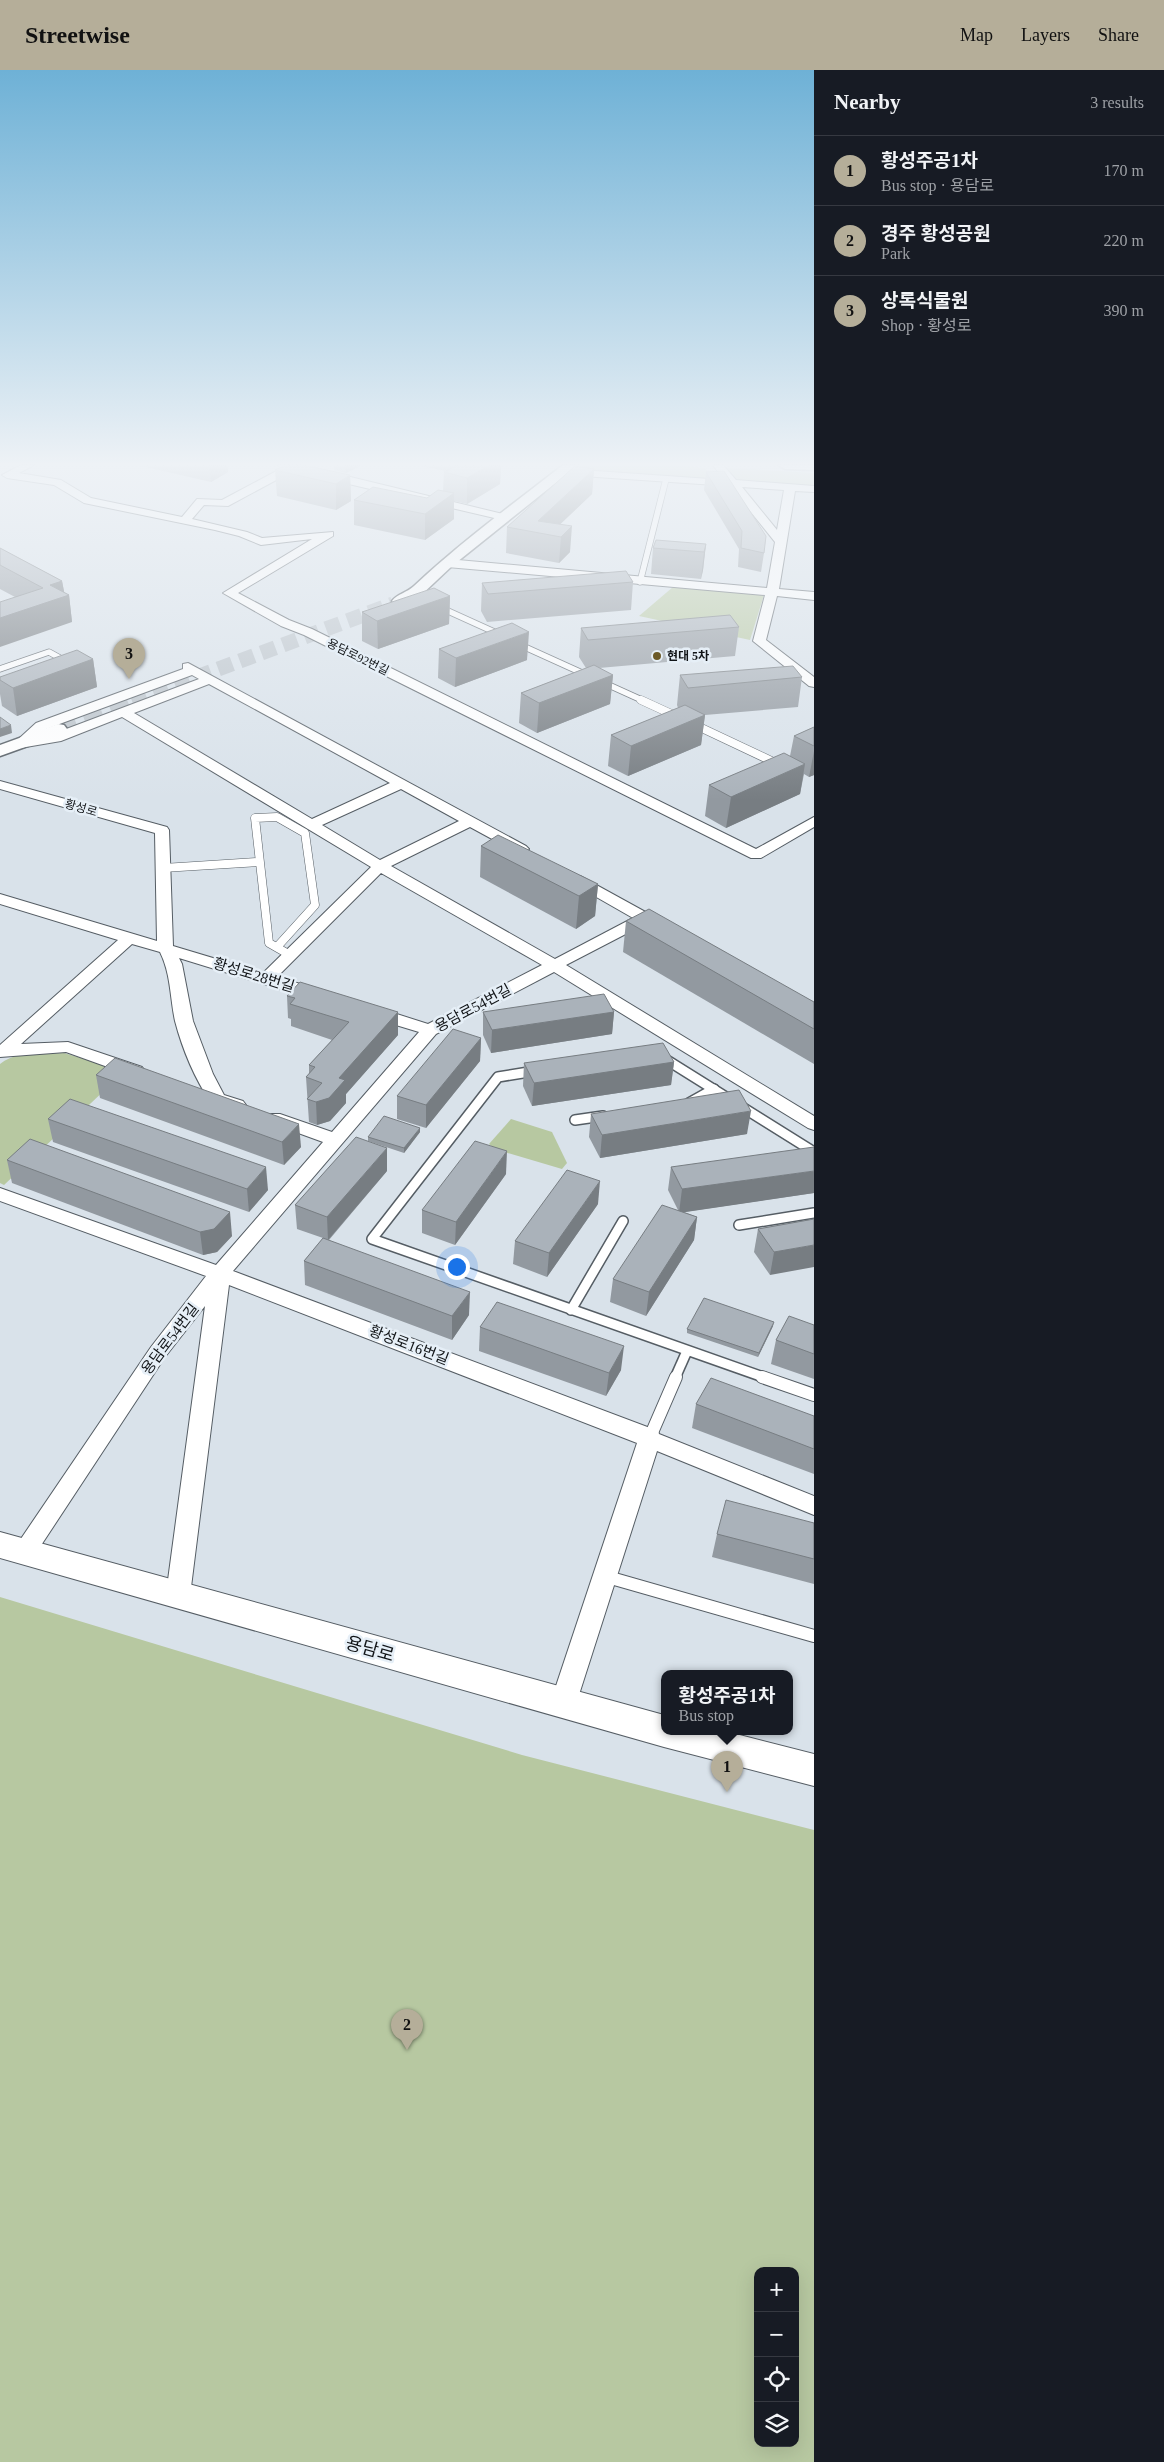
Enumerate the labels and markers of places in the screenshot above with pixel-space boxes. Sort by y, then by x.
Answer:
pin: 3 [113,638,145,679]
place label: 현대 5차 [667,649,709,663]
marker: 현대 5차 [651,650,663,662]
pin: 1 [711,1751,743,1792]
pin: 2 [391,2009,423,2050]

